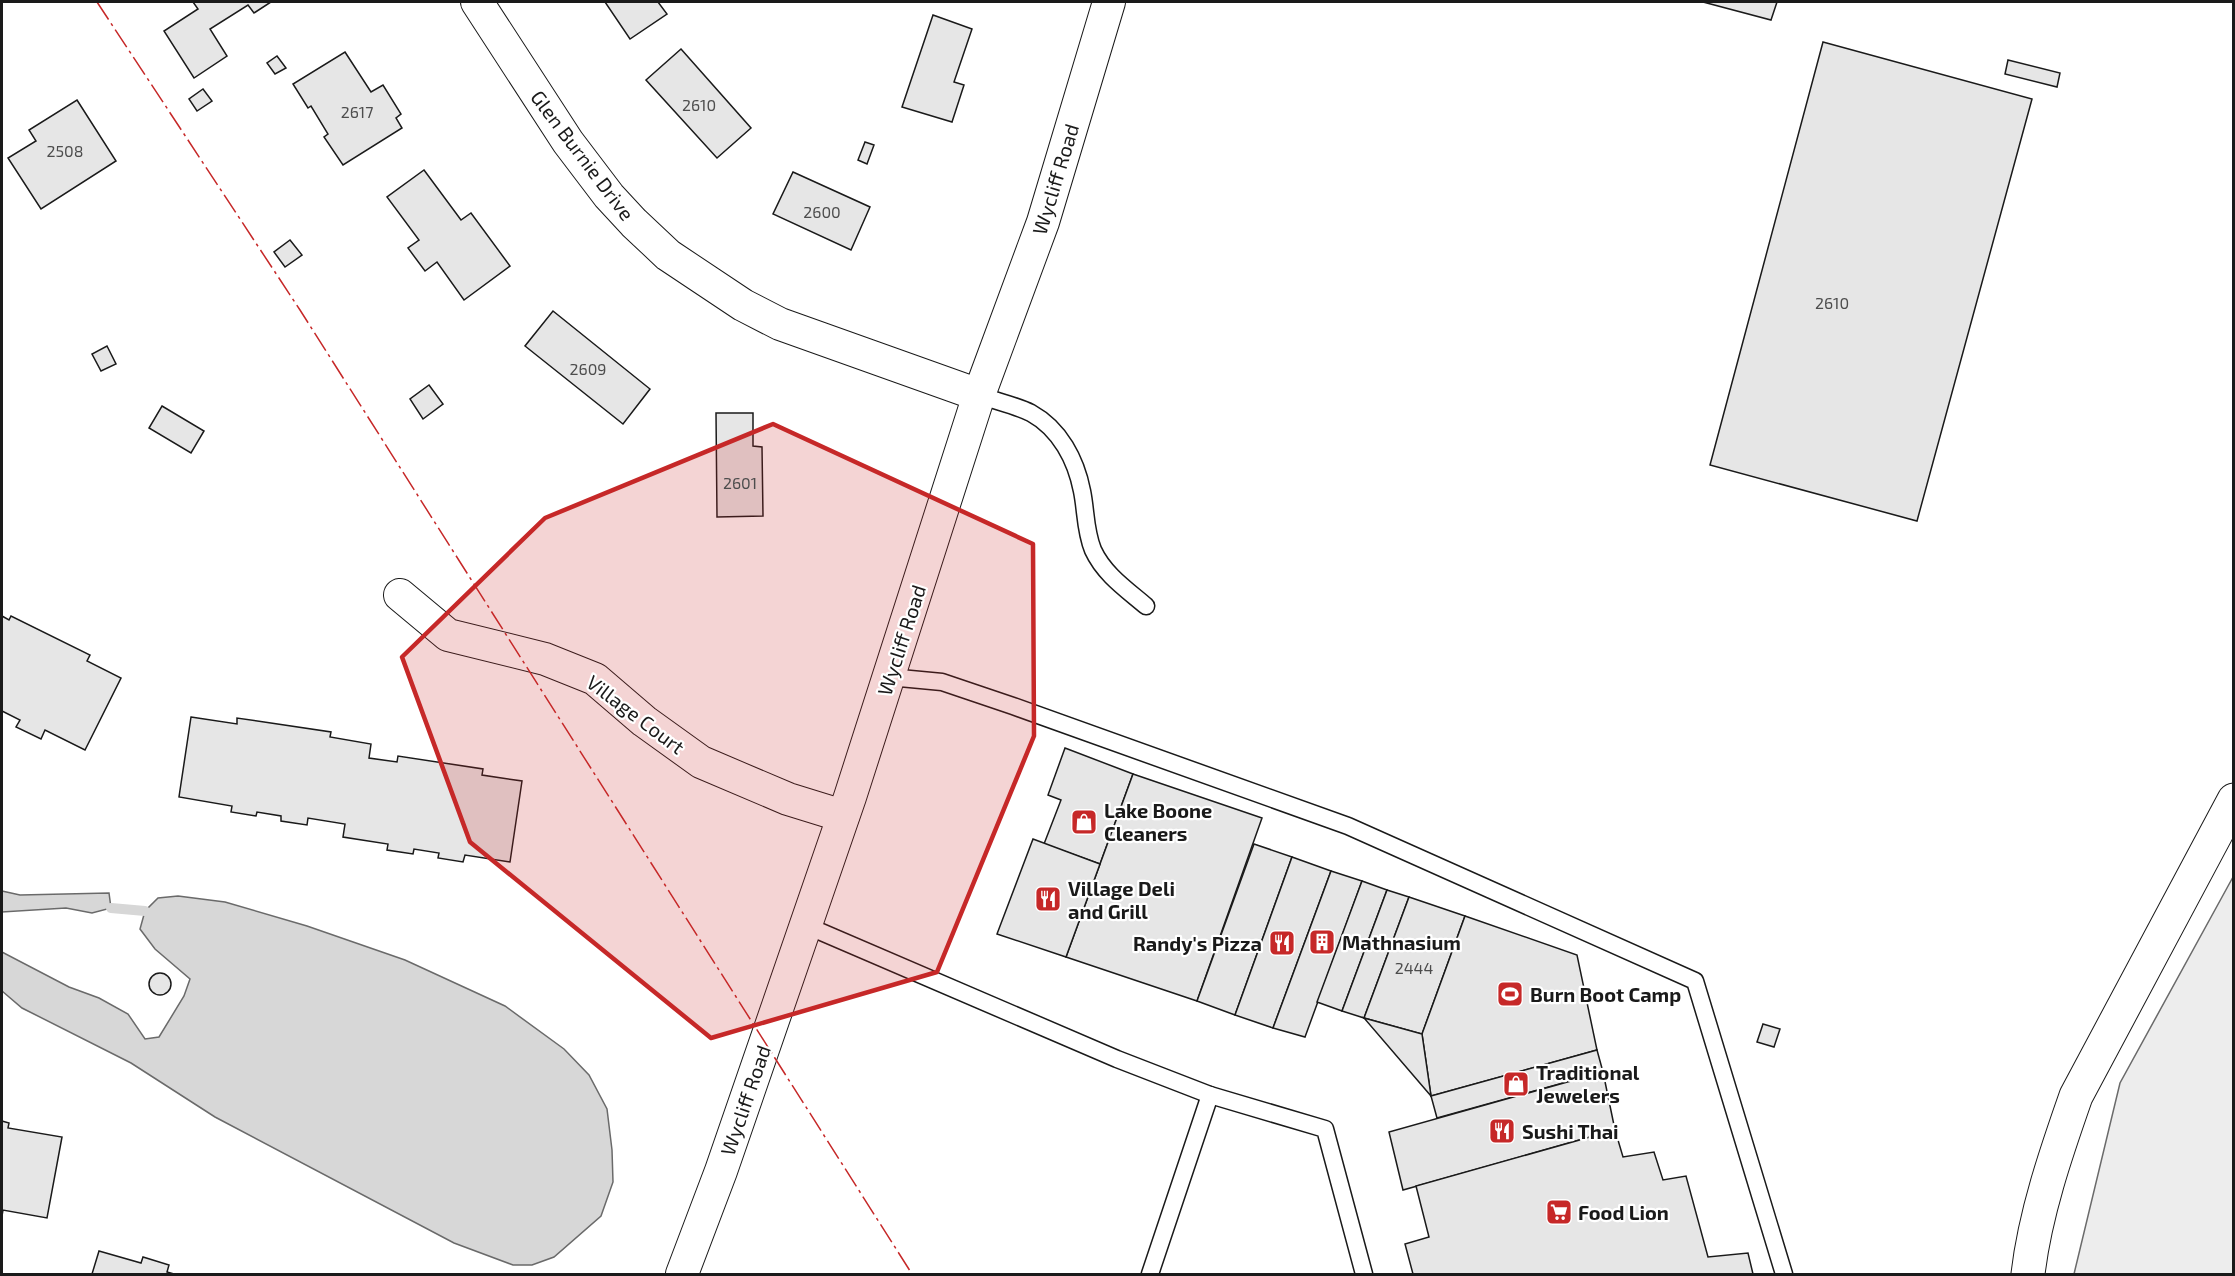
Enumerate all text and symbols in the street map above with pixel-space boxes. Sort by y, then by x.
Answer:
street label: Glen Burnie Drive [526,85,640,225]
house number: 2610 [682,95,716,114]
house number: 2617 [341,102,373,121]
street label: Wycliff Road [1027,121,1083,237]
house number: 2508 [47,141,83,160]
house number: 2600 [803,202,841,221]
house number: 2610 [1815,293,1849,312]
house number: 2609 [570,359,606,378]
house number: 2601 [723,473,757,492]
street label: Wycliff Road [872,582,930,698]
street label: Village Court [582,669,690,759]
place label: Lake Boone Cleaners [1104,798,1212,845]
shop icon: Lake Boone Cleaners [1069,807,1099,837]
place label: Village Deli and Grill [1068,876,1175,923]
restaurant icon: Village Deli and Grill [1033,884,1063,914]
building icon: Mathnasium [1307,927,1337,957]
restaurant icon: Randy's Pizza [1267,928,1297,958]
place label: Mathnasium [1342,930,1461,954]
place label: Randy's Pizza [1133,931,1262,956]
house number: 2444 [1395,958,1433,977]
sports icon: Burn Boot Camp [1495,979,1525,1009]
place label: Burn Boot Camp [1530,982,1681,1006]
street label: Wycliff Road [715,1042,775,1158]
place label: Traditional Jewelers [1536,1060,1640,1107]
shop icon: Traditional Jewelers [1501,1069,1531,1099]
restaurant icon: Sushi Thai [1487,1116,1517,1146]
place label: Sushi Thai [1522,1119,1619,1143]
supermarket icon: Food Lion [1544,1197,1574,1227]
place label: Food Lion [1578,1200,1669,1224]

